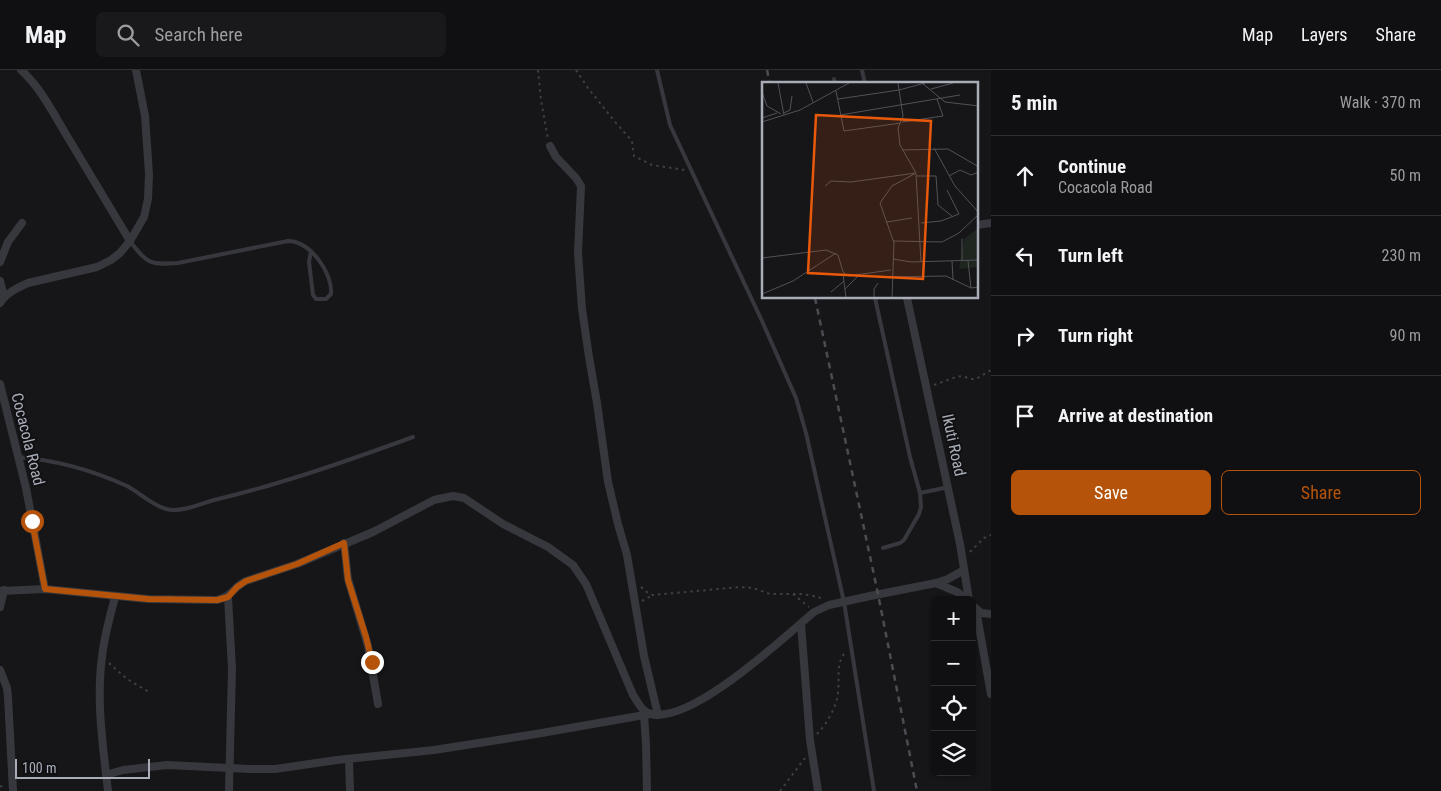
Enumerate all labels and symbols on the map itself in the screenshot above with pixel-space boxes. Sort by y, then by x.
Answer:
inset map [762,82,978,299]
street label: Cocacola Road [7,391,49,487]
street label: Ikuti Road [938,412,970,478]
route start [21,510,44,533]
route end [361,651,384,674]
scale bar [15,756,150,779]

